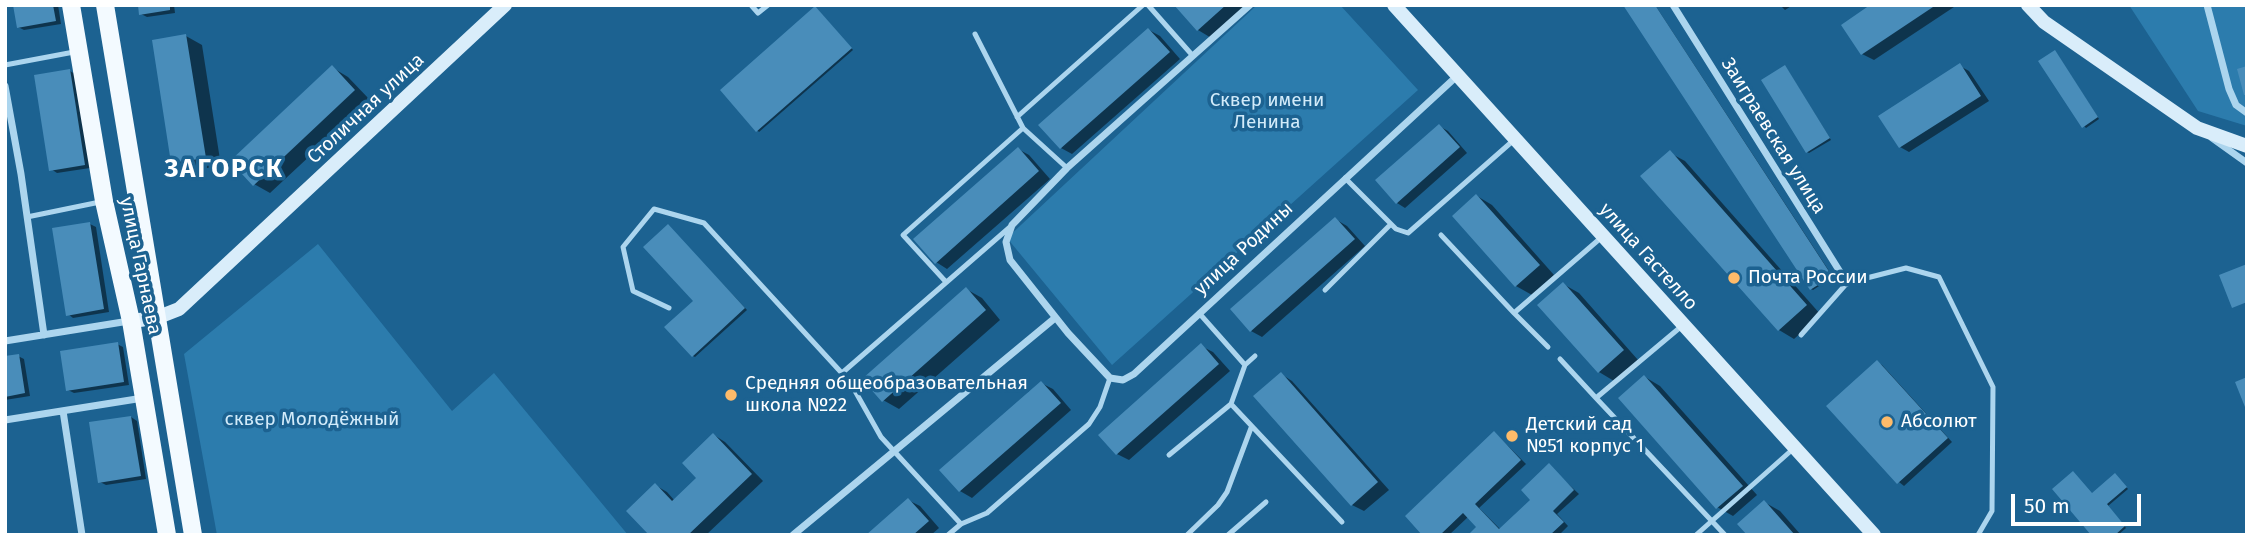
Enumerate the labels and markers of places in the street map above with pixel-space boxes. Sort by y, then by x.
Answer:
place label: Почта России [1748,267,1868,289]
marker: Почта России [1726,270,1742,286]
place label: Средняя общеобразовательная школа №22 [745,373,1028,417]
marker: Средняя общеобразовательная школа №22 [723,387,739,403]
place label: Абсолют [1901,411,1976,433]
place label: Детский сад №51 корпус 1 [1526,414,1644,458]
marker: Абсолют [1879,414,1895,430]
marker: Детский сад №51 корпус 1 [1504,428,1520,444]

